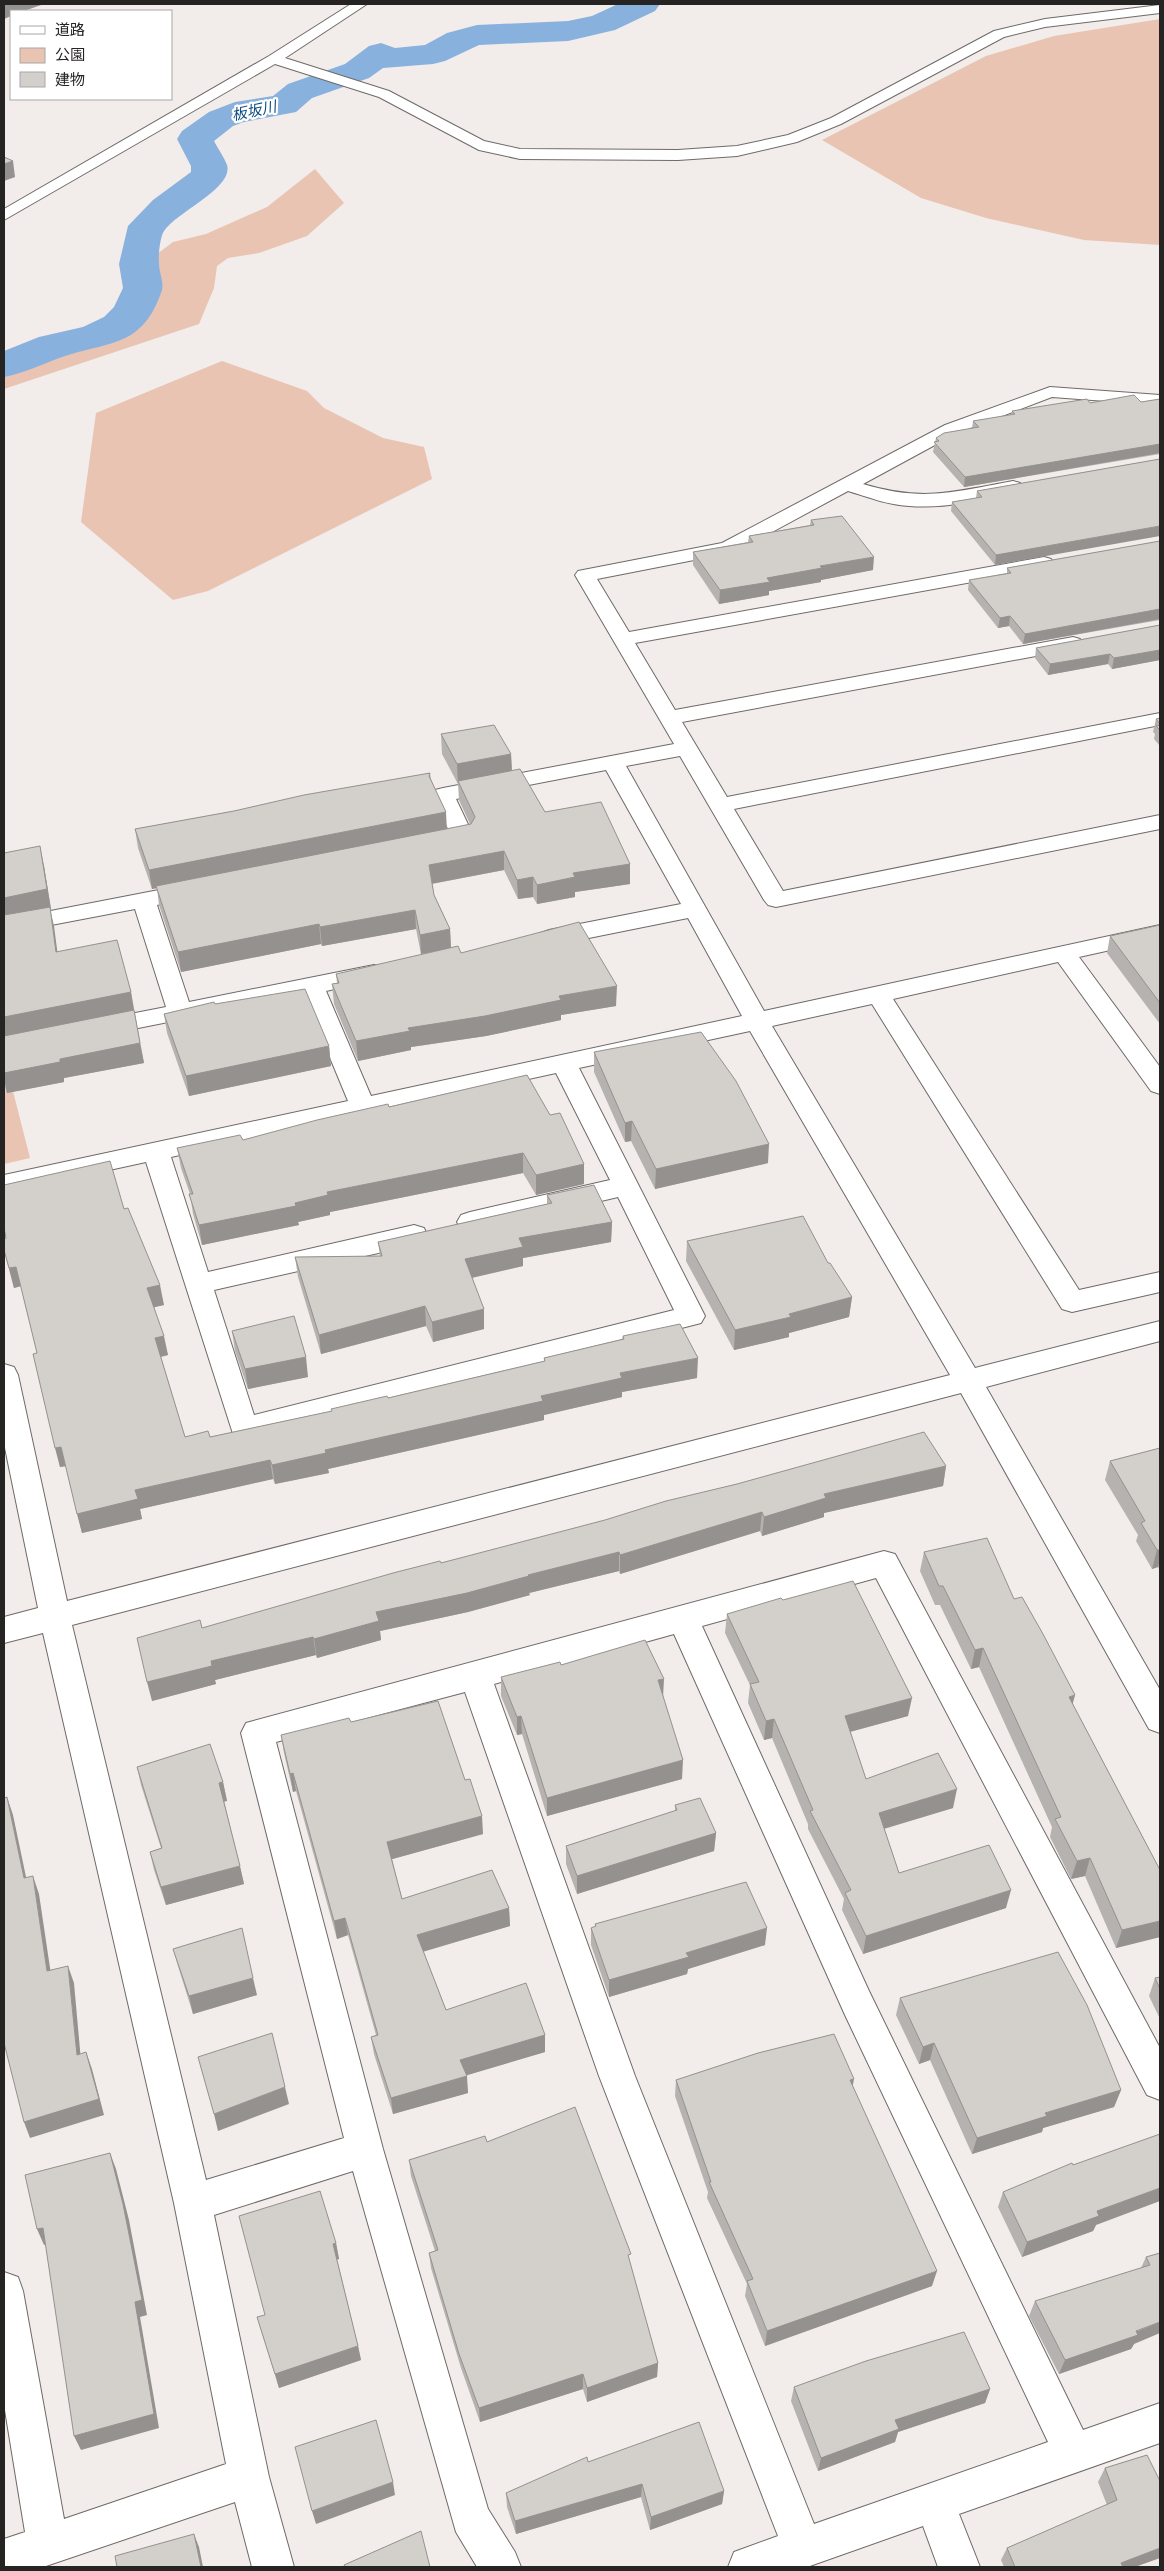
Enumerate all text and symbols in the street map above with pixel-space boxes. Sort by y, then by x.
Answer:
legend [10,10,172,100]
text: 道路 [55,19,85,39]
text: 公園 [55,44,85,64]
text: 建物 [55,69,85,89]
water label: 板坂川 [230,95,280,124]

